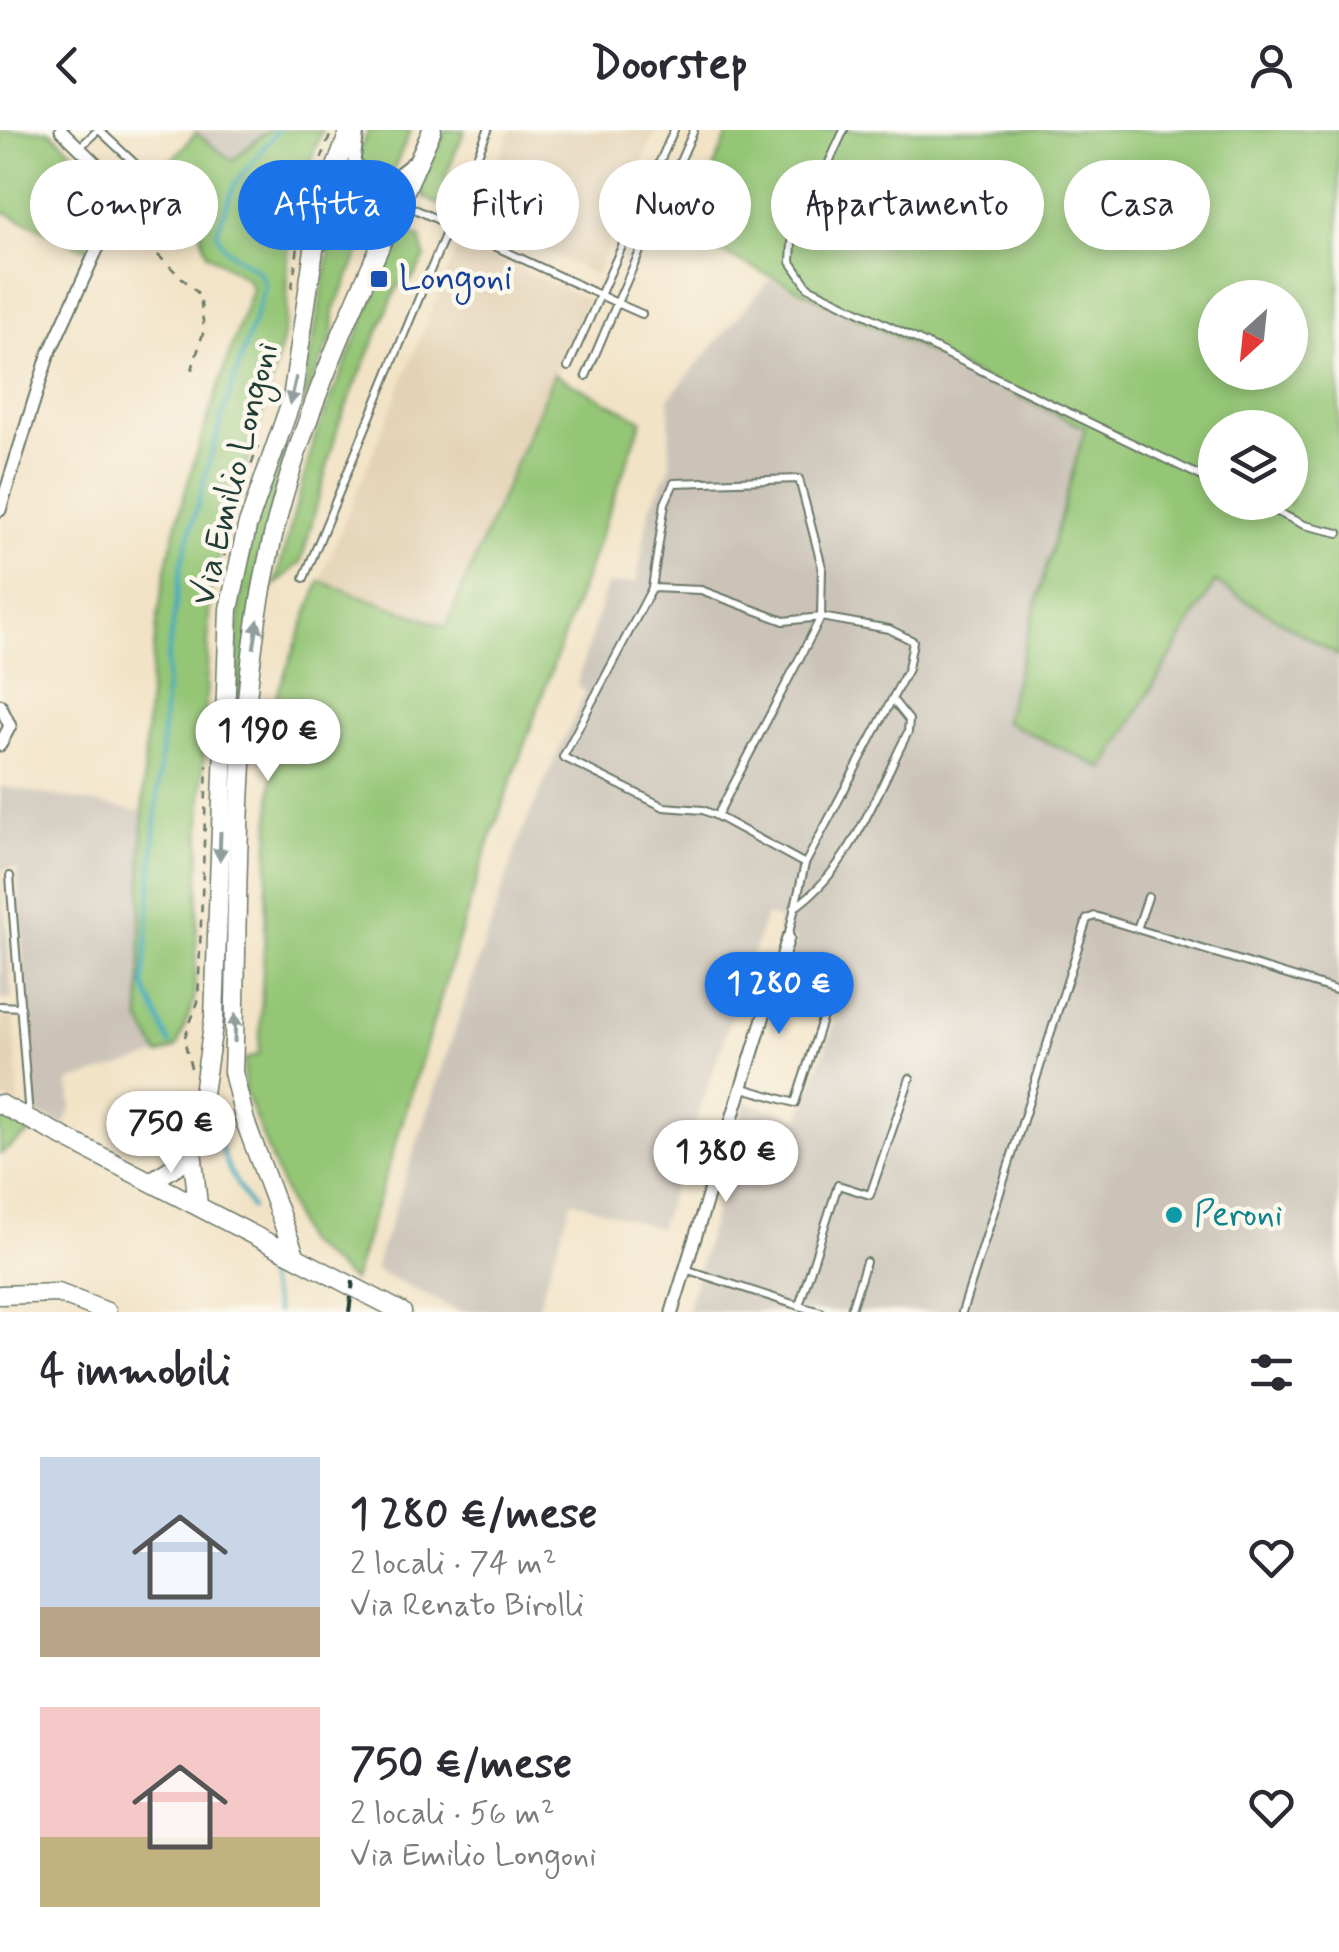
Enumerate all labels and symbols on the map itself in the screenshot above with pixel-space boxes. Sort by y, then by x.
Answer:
place label: Longoni [399,256,512,305]
marker: Longoni [368,268,390,290]
north arrow [1198,280,1308,390]
street label: Via Emilio Longoni [180,338,293,611]
one-way arrow [285,376,300,407]
one-way arrow [248,618,264,649]
pin: 1 190 € [176,699,360,784]
one-way arrow [212,830,228,862]
pin: 1 280 € [687,952,871,1037]
one-way arrow [227,1012,243,1044]
pin: 750 € [101,1091,241,1176]
pin: 1 380 € [634,1120,818,1205]
place label: Peroni [1194,1192,1283,1238]
marker: Peroni [1163,1204,1185,1226]

